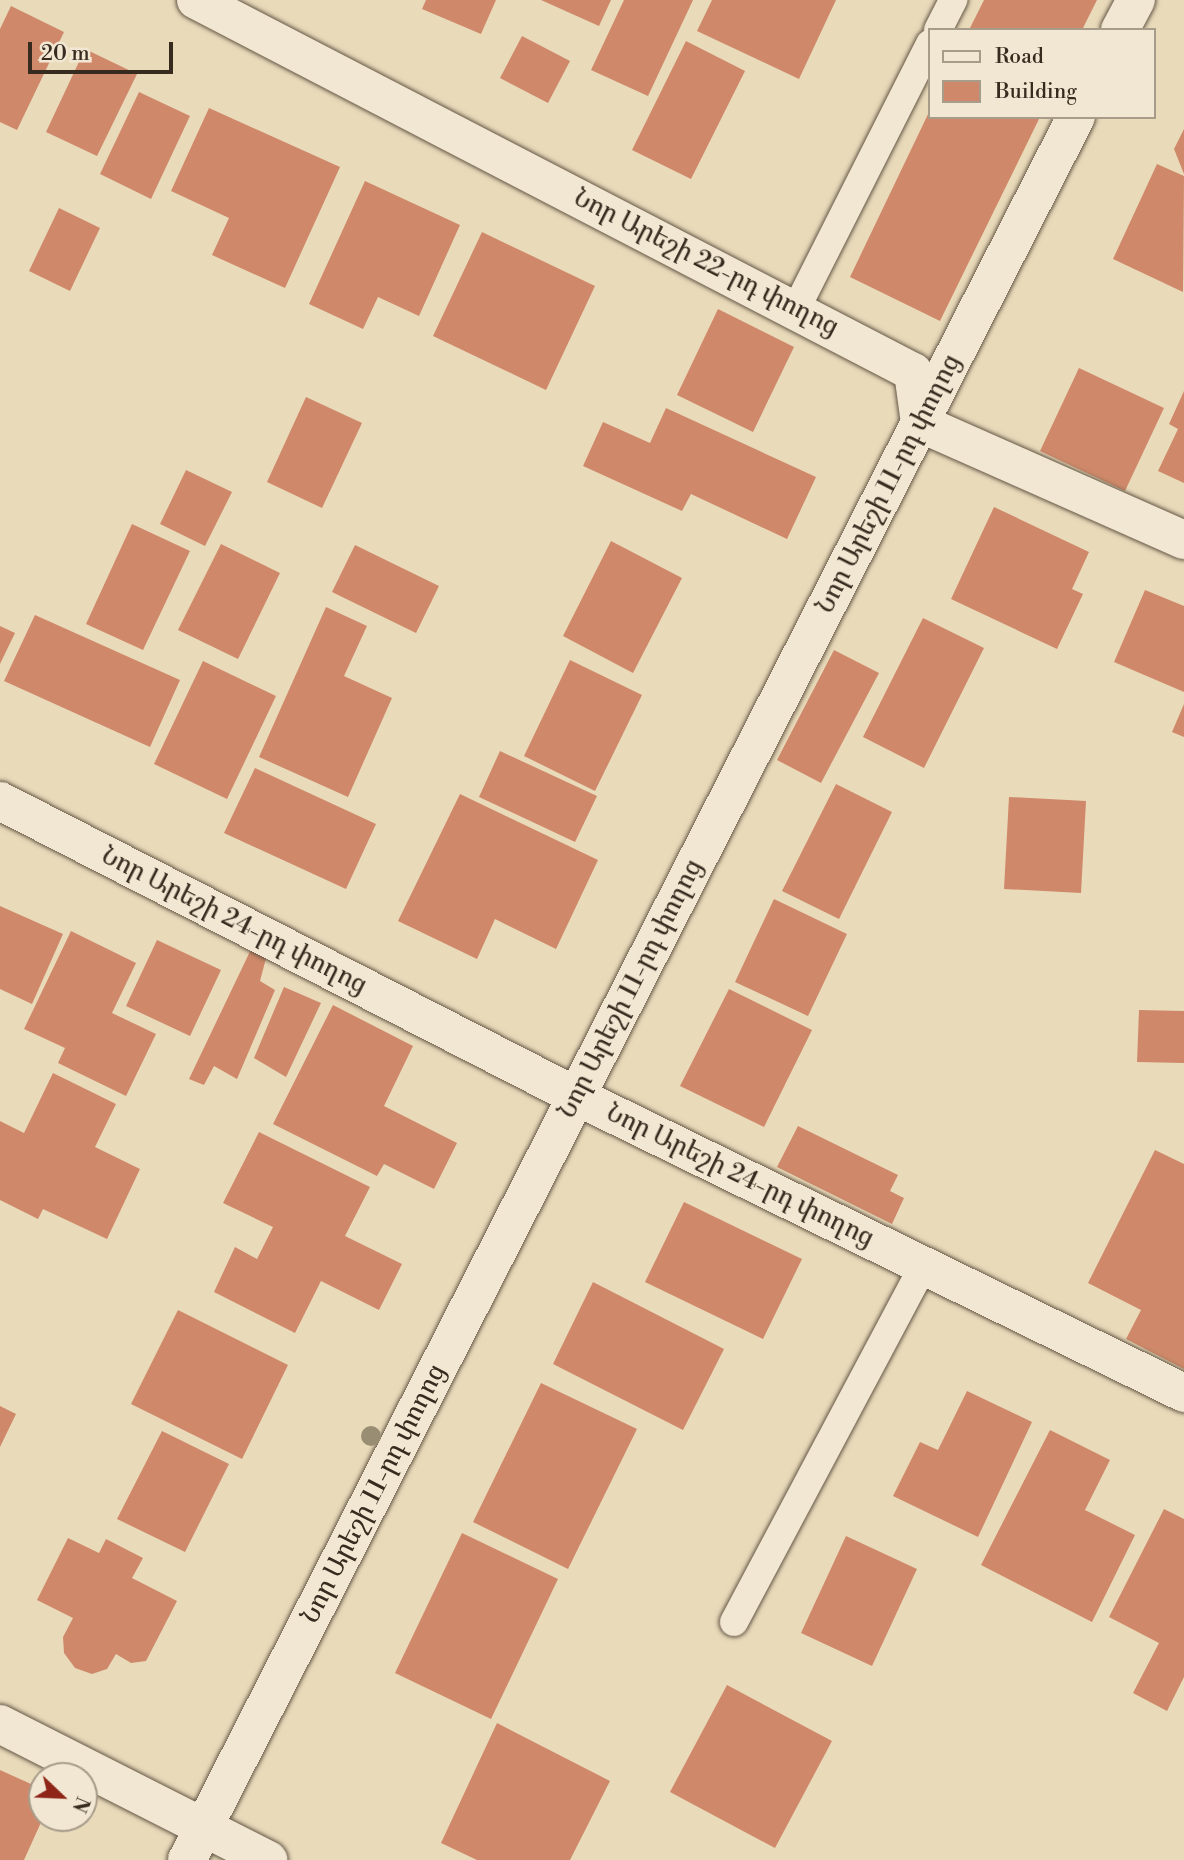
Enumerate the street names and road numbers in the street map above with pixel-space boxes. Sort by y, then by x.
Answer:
street label: Նոր Արեշի 22-րդ փողոց [568,183,844,343]
street label: Նոր Արեշի 11-րդ փողոց [810,349,968,619]
street label: Նոր Արեշի 24-րդ փողոց [96,840,372,1002]
street label: Նոր Արեշի 11-րդ փողոց [552,854,710,1124]
street label: Նոր Արեշի 24-րդ փողոց [601,1098,879,1254]
street label: Նոր Արեշի 11-րդ փողոց [295,1359,453,1629]

